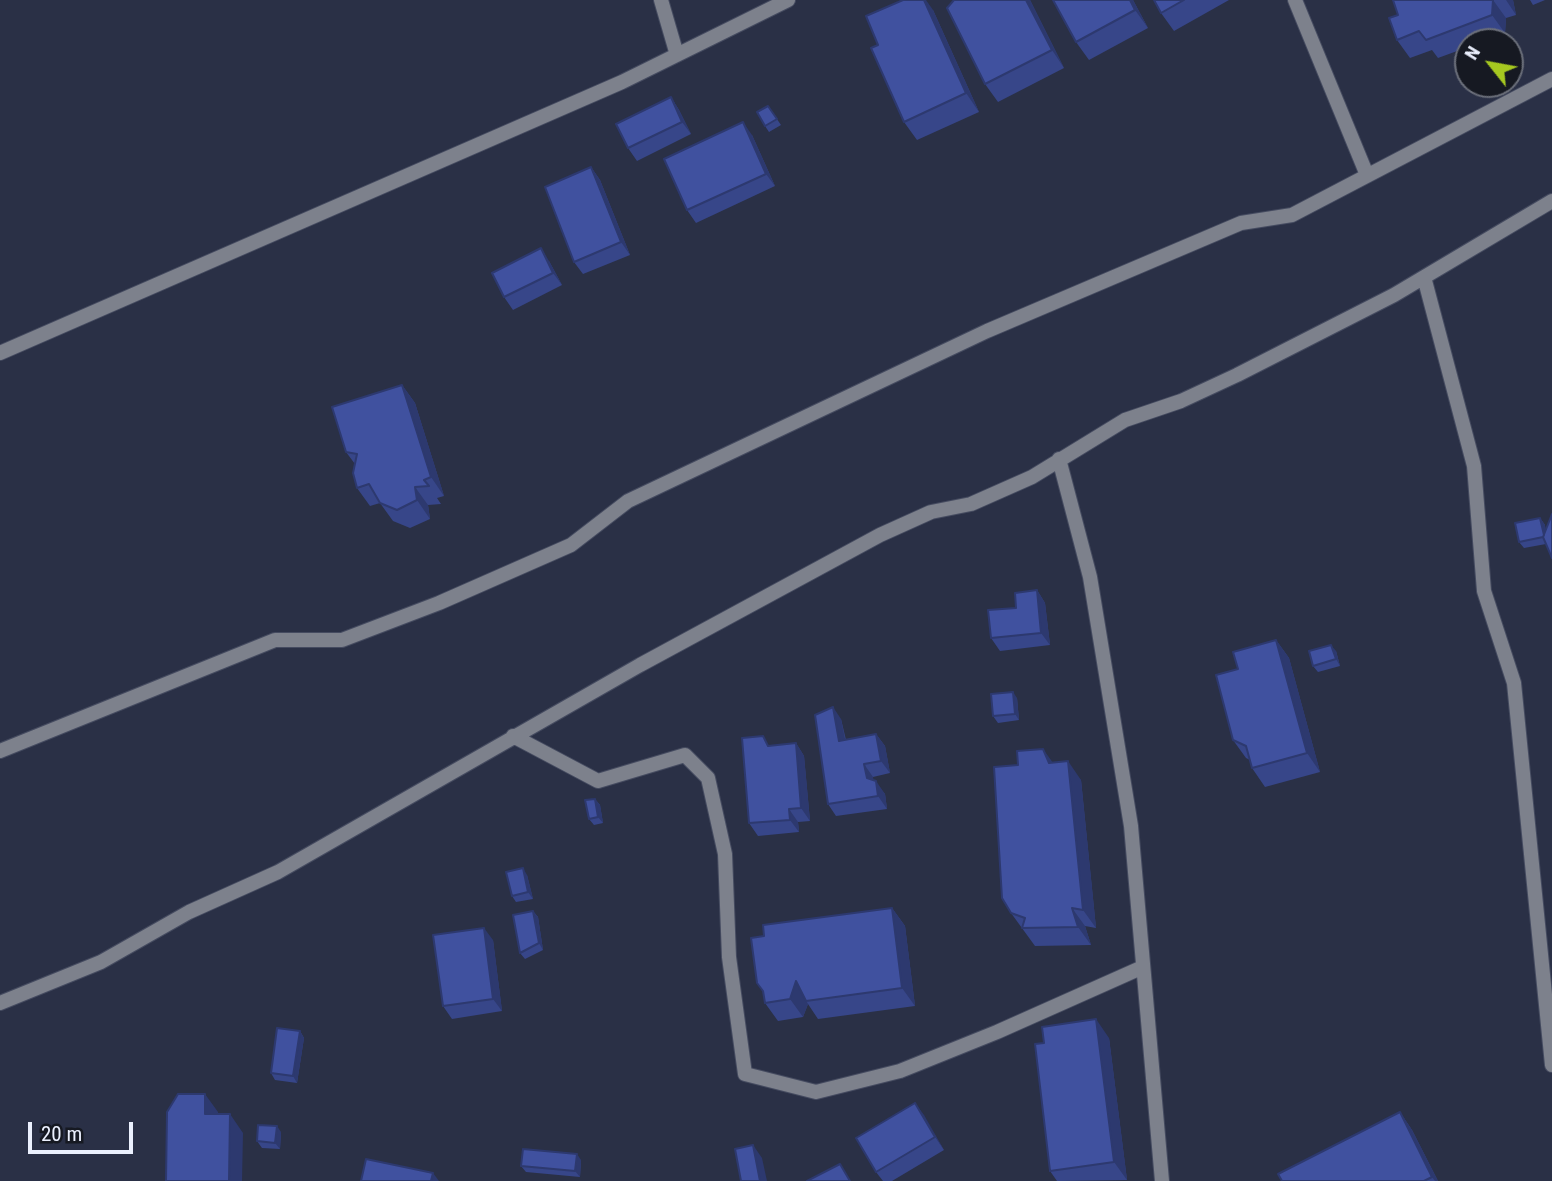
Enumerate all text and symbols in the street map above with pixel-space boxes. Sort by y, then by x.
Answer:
north arrow [1454,28,1524,98]
text: N [1459,42,1485,64]
scale bar [32,1108,136,1152]
text: 20 m [41,1122,82,1146]

